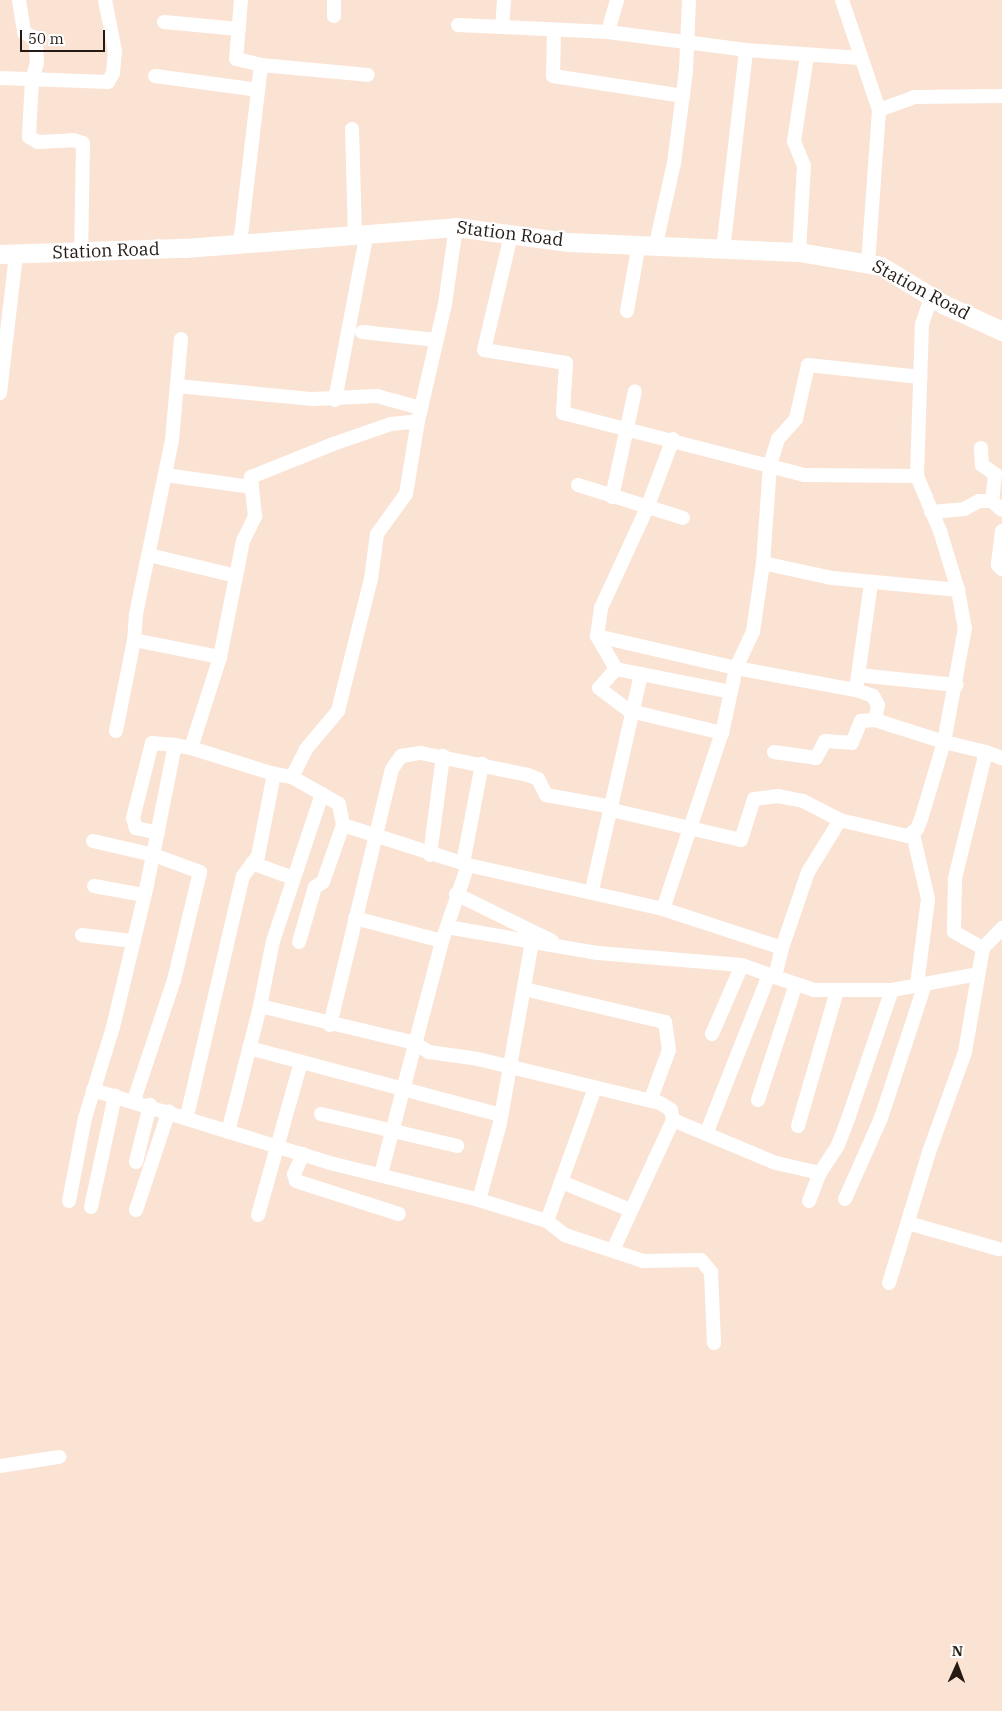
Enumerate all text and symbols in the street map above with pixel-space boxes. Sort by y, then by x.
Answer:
scale bar [22,20,108,52]
text: 50 m [28,29,64,48]
street label: Station Road [455,217,565,251]
street label: Station Road [52,238,160,264]
street label: Station Road [869,255,973,325]
north arrow [932,1641,982,1691]
text: N [952,1642,963,1660]

